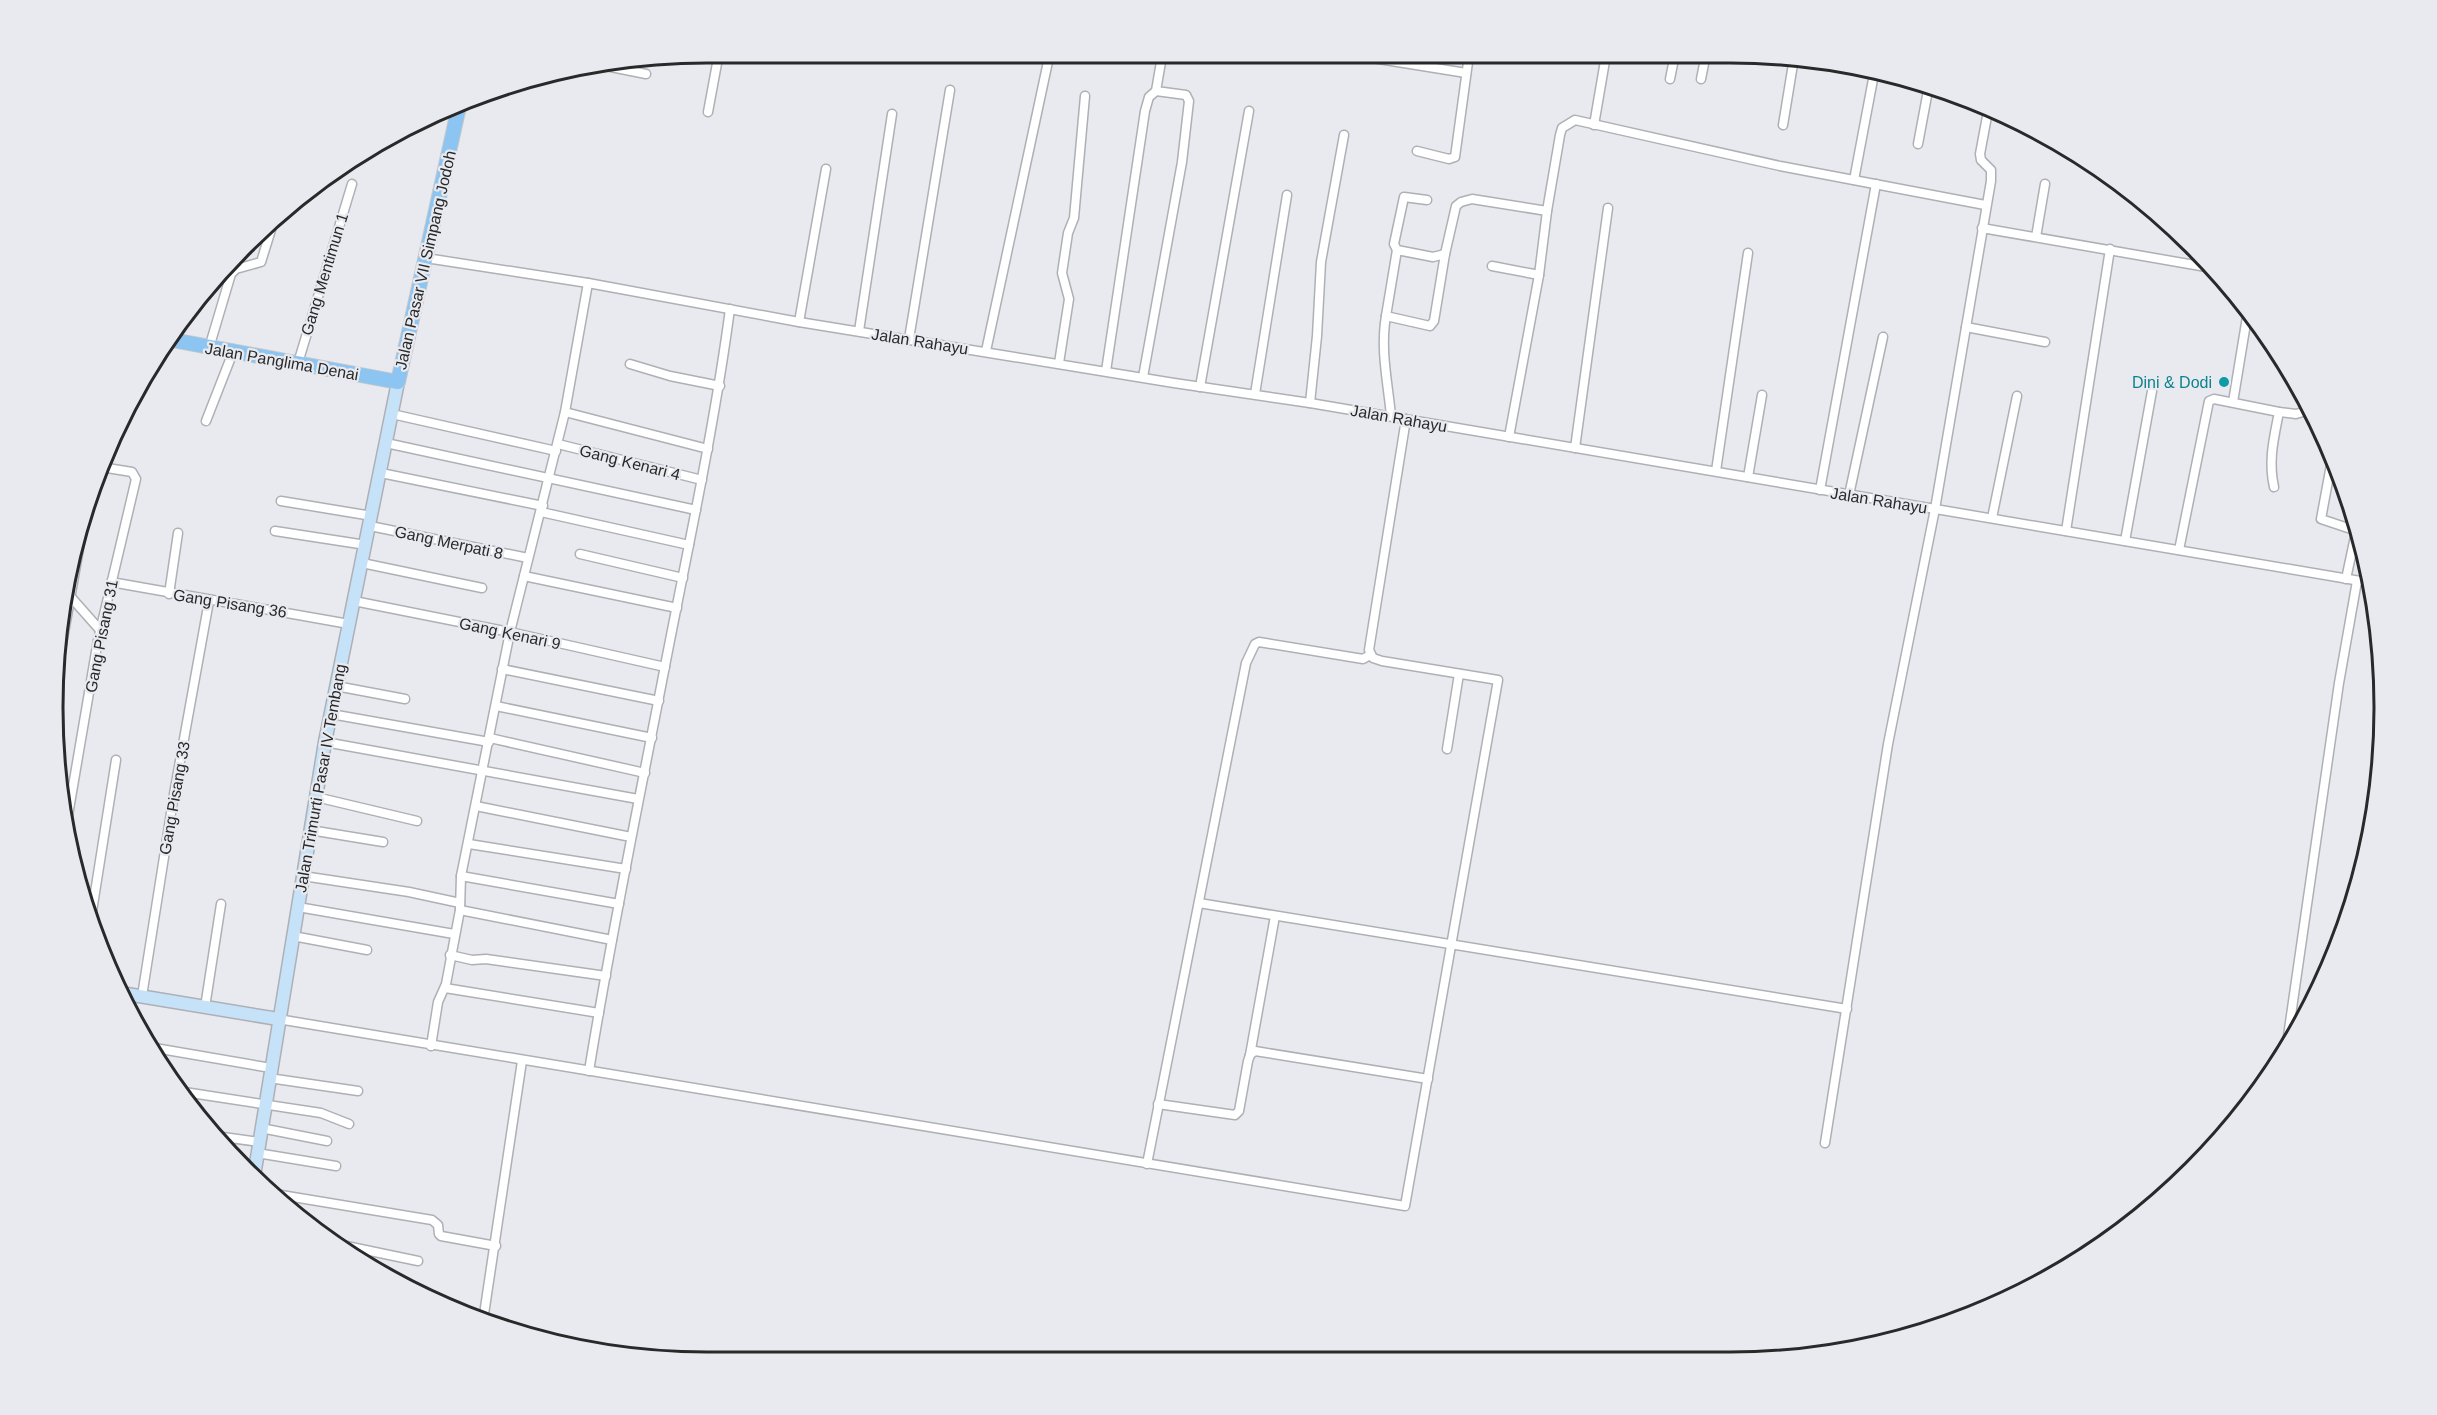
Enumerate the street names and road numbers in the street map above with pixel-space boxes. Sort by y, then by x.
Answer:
street label: Jalan Pasar VII Simpang Jodoh [392,149,459,371]
street label: Gang Mentimun 1 [298,211,351,337]
street label: Jalan Rahayu [870,325,970,358]
street label: Jalan Panglima Denai [204,340,360,383]
street label: Jalan Rahayu [1349,402,1449,435]
street label: Gang Kenari 4 [578,442,682,483]
street label: Jalan Rahayu [1829,484,1929,517]
street label: Gang Merpati 8 [393,523,505,562]
street label: Gang Pisang 31 [82,578,121,694]
street label: Gang Pisang 36 [172,586,288,621]
street label: Gang Kenari 9 [458,614,562,653]
street label: Jalan Trimurti Pasar IV Tembang [292,662,349,894]
street label: Gang Pisang 33 [156,740,193,856]

